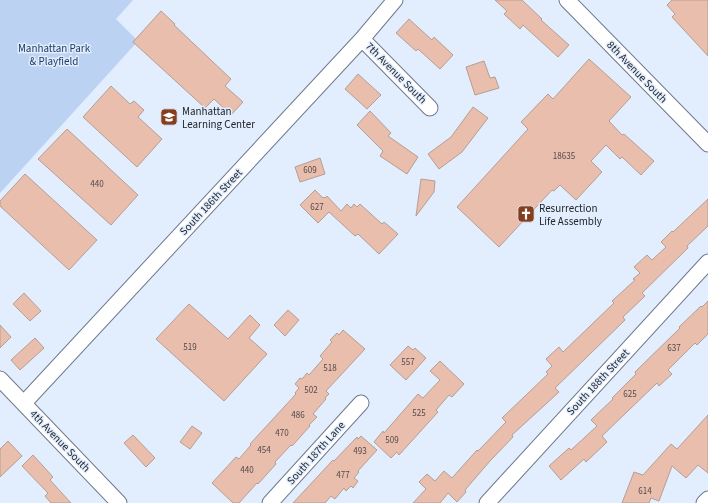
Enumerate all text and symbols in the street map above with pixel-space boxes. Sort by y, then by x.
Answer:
street label: 8th Avenue South [603,38,671,106]
street label: 7th Avenue South [362,39,430,107]
park label: Manhattan Park & Playfield [18,41,91,69]
place label: Manhattan Learning Center [182,104,255,132]
school or university icon: Manhattan Learning Center [159,107,179,127]
house number: 18635 [553,150,576,163]
house number: 609 [303,164,317,177]
street label: South 186th Street [176,165,246,238]
house number: 440 [90,178,104,191]
house number: 627 [310,201,324,214]
place label: Resurrection Life Assembly [539,201,602,229]
church icon: Resurrection Life Assembly [516,204,536,224]
house number: 519 [183,341,197,354]
house number: 637 [667,342,681,355]
street label: South 188th Street [563,345,633,418]
house number: 557 [401,356,415,369]
house number: 518 [323,362,337,375]
house number: 502 [304,384,318,397]
house number: 625 [623,388,637,401]
street label: 4th Avenue South [26,407,94,475]
house number: 525 [412,407,426,420]
house number: 486 [291,409,305,422]
street label: South 187th Lane [284,418,349,488]
house number: 470 [275,427,289,440]
house number: 509 [385,434,399,447]
house number: 454 [257,444,271,457]
house number: 493 [353,445,367,458]
house number: 440 [240,464,254,477]
house number: 477 [336,469,350,482]
house number: 614 [638,485,652,498]

